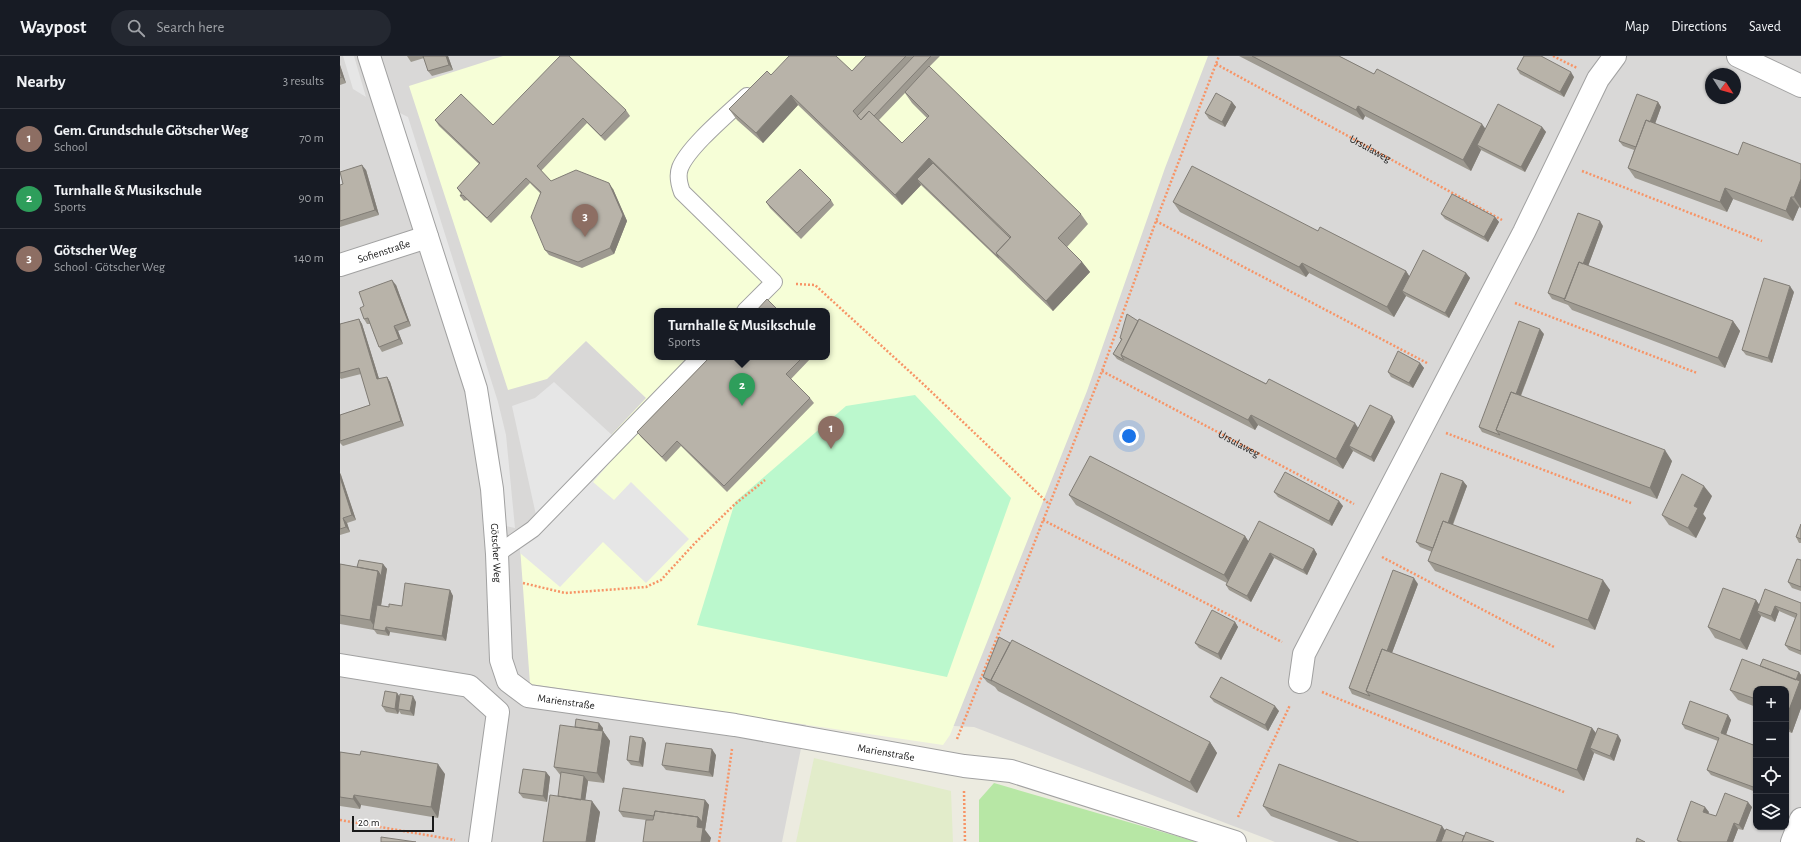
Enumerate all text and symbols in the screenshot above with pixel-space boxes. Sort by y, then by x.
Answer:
search box [111,10,391,46]
icon: search [125,17,147,39]
text: Waypost [20,18,87,37]
text: Search here [157,20,224,35]
text: Map [1625,20,1649,34]
text: Directions [1671,20,1727,34]
text: Saved [1749,20,1781,34]
north arrow [1705,68,1741,104]
text: Nearby [16,73,66,90]
text: 3 results [283,75,324,88]
text: Gem. Grundschule Götscher Weg [54,123,248,138]
text: 1 [27,132,31,145]
text: 70 m [299,132,324,145]
street label: Ursulaweg [1348,133,1393,165]
text: School [54,141,88,154]
text: Turnhalle & Musikschule [54,183,202,198]
text: 2 [26,192,32,205]
text: 90 m [298,192,324,205]
text: Sports [54,201,86,214]
pin: 3 [572,204,598,237]
street label: Sofienstraße [356,238,412,265]
text: Götscher Weg [54,243,137,258]
text: 3 [26,252,32,265]
text: 140 m [294,252,324,265]
text: School · Götscher Weg [54,261,165,274]
popup [654,308,830,360]
text: Turnhalle & Musikschule [668,318,816,333]
text: Sports [668,336,700,349]
pin: 2 [729,373,755,406]
pin: 1 [818,416,844,449]
your location [1119,426,1139,446]
street label: Ursulaweg [1216,428,1262,460]
street label: Götscher Weg [489,523,503,583]
map controls [1753,686,1789,830]
button: + [1753,686,1789,722]
street label: Marienstraße [537,692,596,711]
button: − [1753,722,1789,758]
street label: Marienstraße [857,742,916,763]
button: locate [1753,758,1789,794]
button: layers [1753,794,1789,830]
scale bar [352,814,434,833]
text: 20 m [358,817,379,828]

